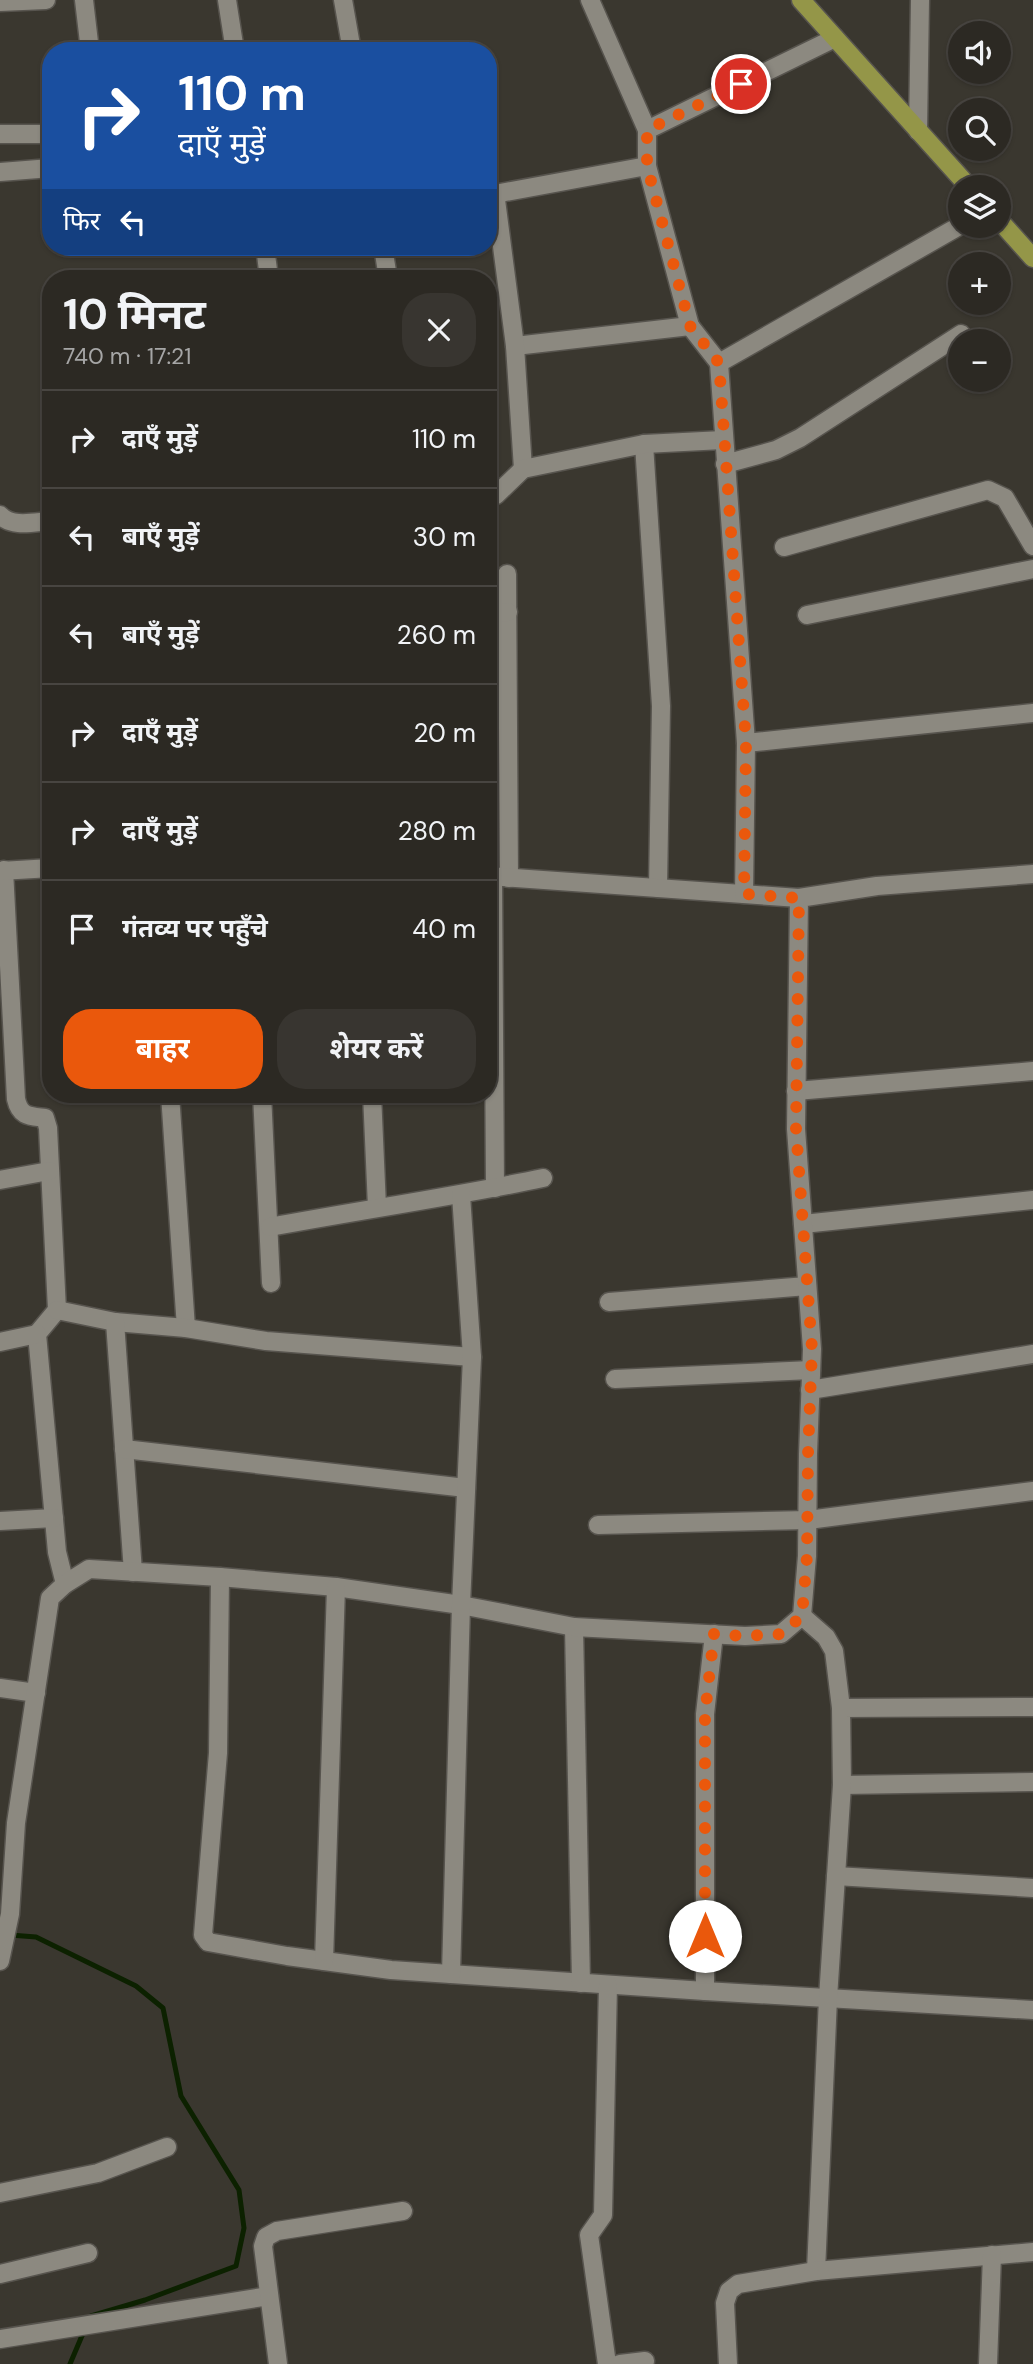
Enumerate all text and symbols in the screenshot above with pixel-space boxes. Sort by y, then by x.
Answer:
map controls [948,21,1011,392]
button: sound [948,21,1011,84]
pin [711,54,771,114]
text: 110 m [178,61,306,125]
icon: arrive [722,65,760,103]
icon: right [63,70,154,161]
button: search [948,98,1011,161]
text: दाएँ मुड़ें [178,123,266,165]
button: layers [948,175,1011,238]
icon: left [114,203,152,241]
text: फिर [63,204,100,238]
button: + [948,252,1011,315]
text: 10 मिनट [63,287,206,342]
button: close [402,293,476,367]
button: − [948,329,1011,392]
text: 740 m · 17:21 [63,341,192,371]
icon: right [63,420,101,458]
text: दाएँ मुड़ें [122,421,198,455]
text: 110 m [412,422,476,456]
icon: left [63,518,101,556]
text: बाएँ मुड़ें [122,519,199,553]
text: 30 m [413,520,476,554]
icon: left [63,616,101,654]
text: बाएँ मुड़ें [122,617,199,651]
text: 260 m [397,618,476,652]
icon: right [63,714,101,752]
text: दाएँ मुड़ें [122,715,198,749]
text: 20 m [413,716,476,750]
icon: right [63,812,101,850]
text: दाएँ मुड़ें [122,813,198,847]
text: 280 m [398,814,476,848]
icon: arrive [63,910,101,948]
text: गंतव्य पर पहुँचे [122,911,268,945]
text: 40 m [412,912,476,946]
button: बाहर [63,1009,263,1089]
button: शेयर करें [277,1009,476,1089]
position arrow [668,1899,742,1973]

